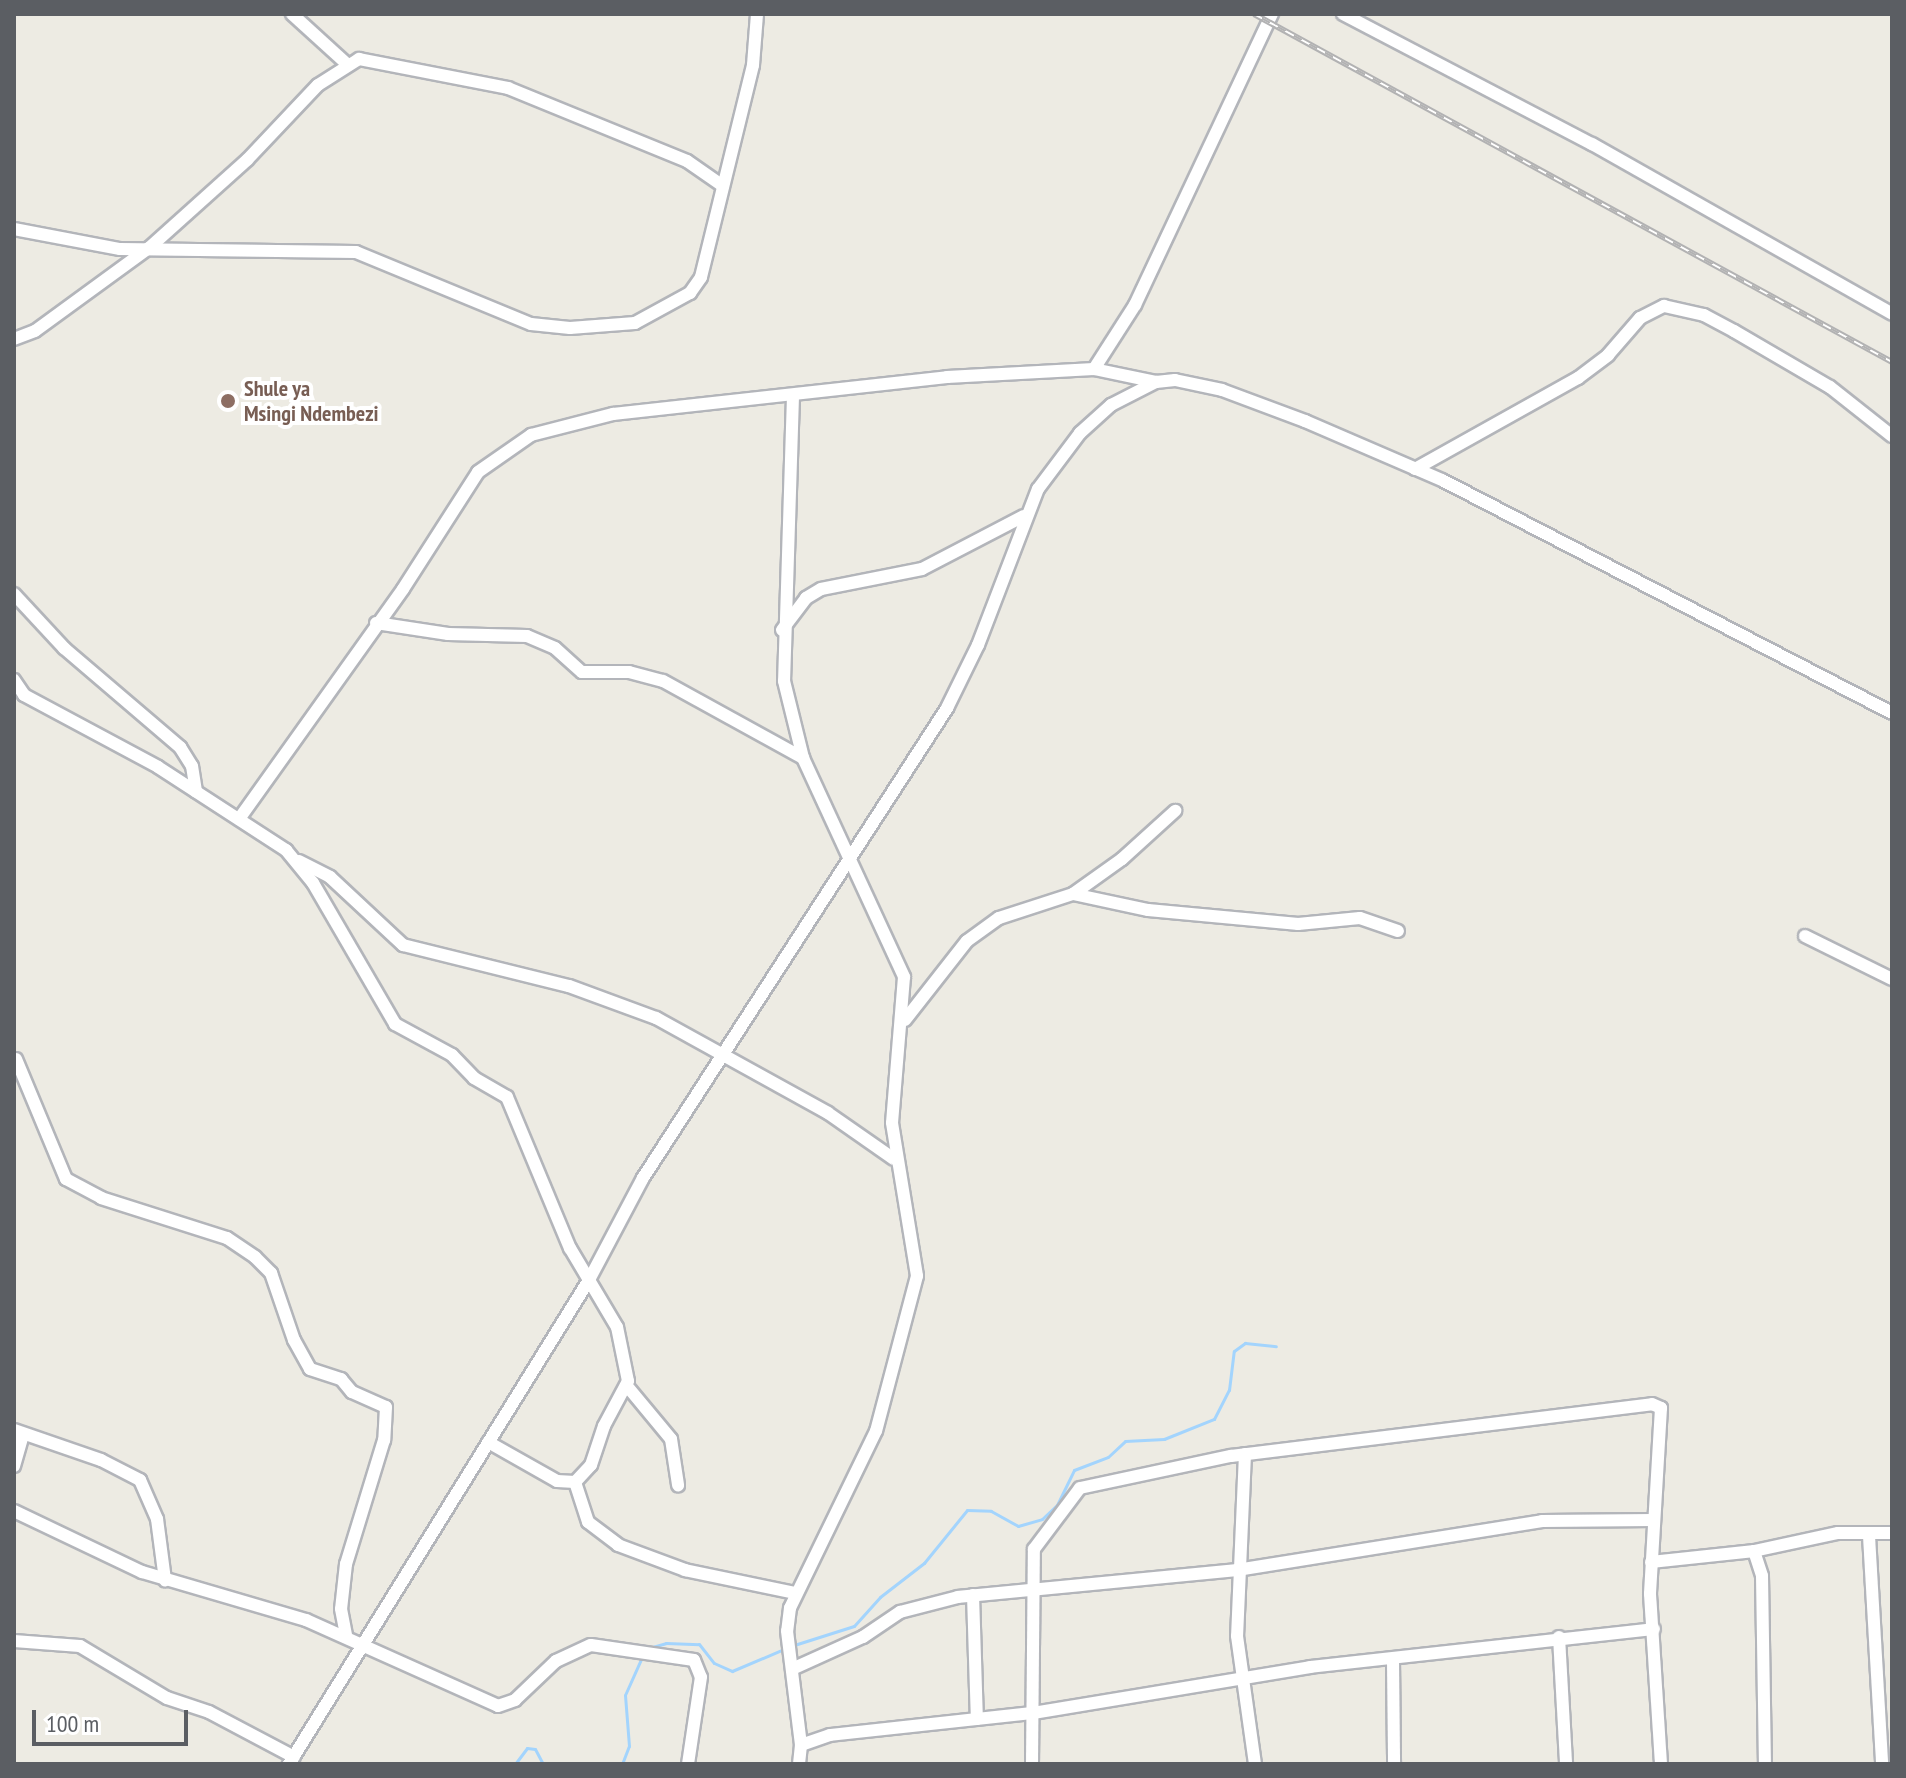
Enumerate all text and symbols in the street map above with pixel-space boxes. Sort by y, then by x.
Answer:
place label: Shule ya Msingi Ndembezi [244,375,379,426]
marker: Shule ya Msingi Ndembezi [219,392,237,410]
scale bar [36,1694,192,1744]
text: 100 m [46,1708,99,1739]

